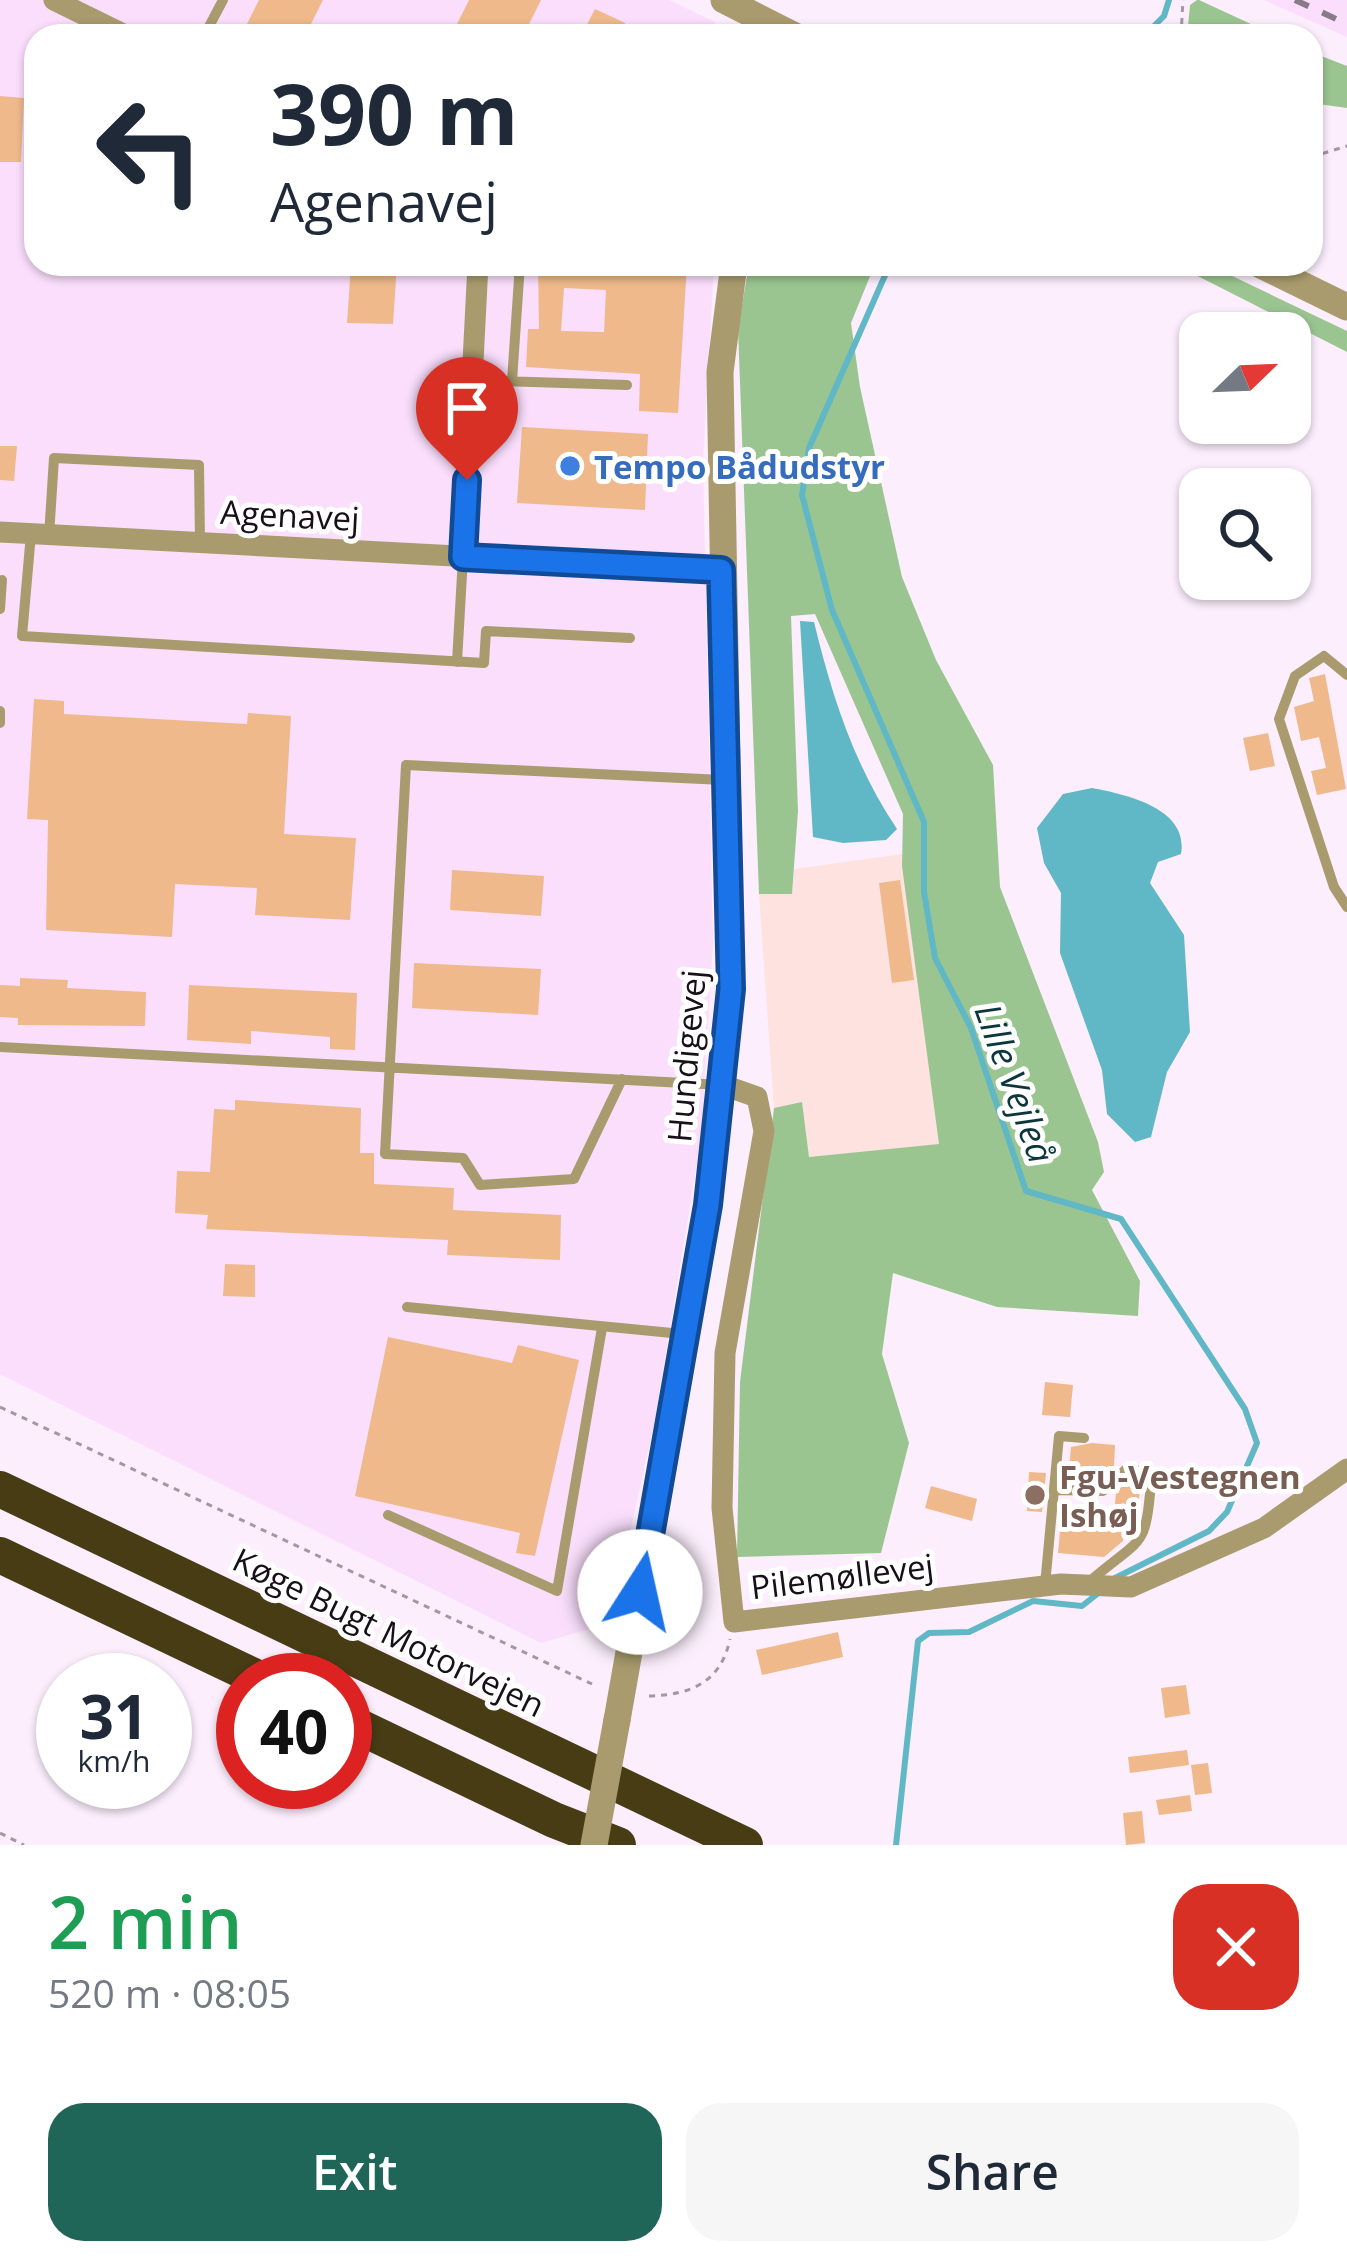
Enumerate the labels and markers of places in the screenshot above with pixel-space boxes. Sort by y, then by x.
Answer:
pin [416,357,518,480]
place label: Tempo Bådudstyr [594,444,885,489]
marker: Tempo Bådudstyr [557,453,583,479]
place label: Fgu-Vestegnen Ishøj [1059,1454,1301,1537]
marker: Fgu-Vestegnen Ishøj [1022,1482,1048,1508]

